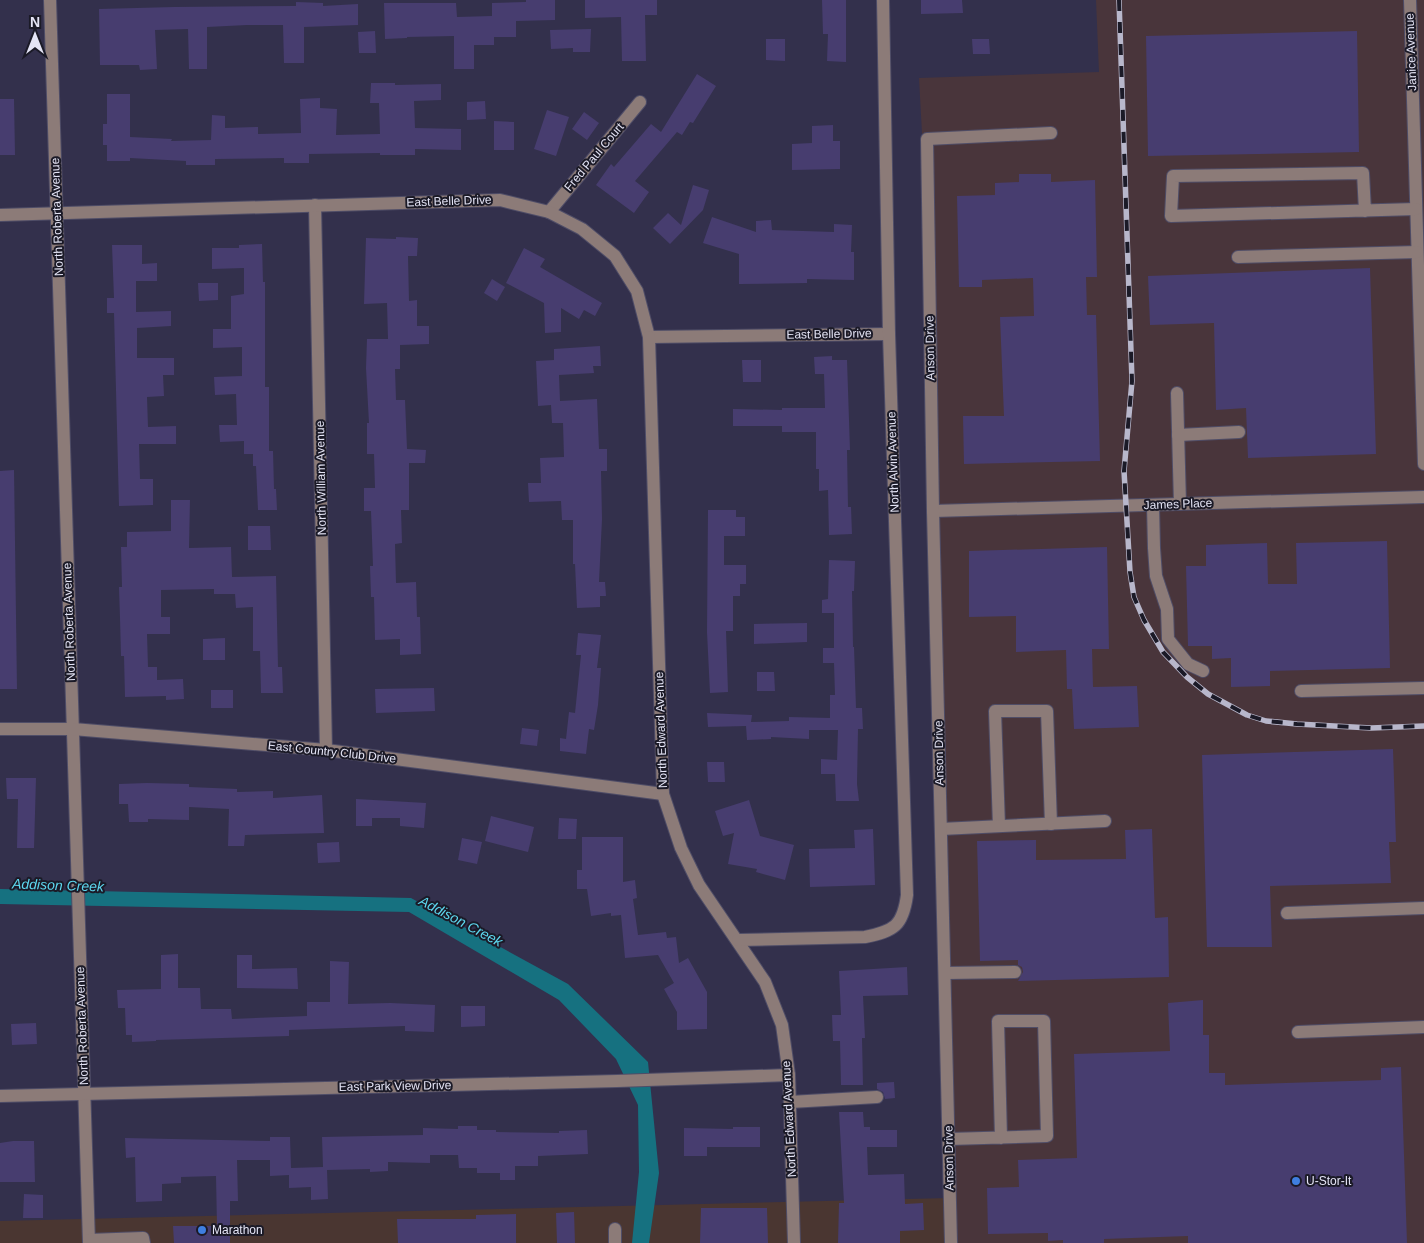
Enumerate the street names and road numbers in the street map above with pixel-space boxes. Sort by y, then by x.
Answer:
street label: Janice Avenue [1403,13,1419,91]
street label: Fred Paul Court [561,120,627,194]
street label: North Roberta Avenue [48,157,66,276]
street label: East Belle Drive [406,193,492,209]
street label: Anson Drive [922,315,938,381]
street label: East Belle Drive [786,326,872,342]
street label: North Alvin Avenue [884,411,902,513]
street label: North William Avenue [313,420,329,535]
street label: James Place [1143,496,1213,512]
street label: North Roberta Avenue [60,562,78,681]
street label: North Edward Avenue [652,671,670,788]
street label: Anson Drive [931,720,947,786]
street label: East Country Club Drive [267,738,397,766]
street label: North Roberta Avenue [73,966,91,1085]
street label: North Edward Avenue [779,1060,799,1178]
street label: East Park View Drive [339,1078,452,1094]
street label: Anson Drive [941,1125,957,1191]

